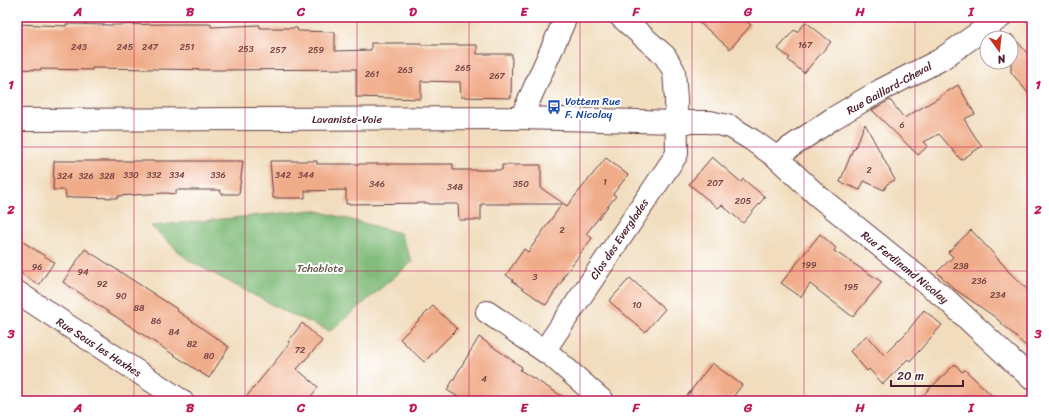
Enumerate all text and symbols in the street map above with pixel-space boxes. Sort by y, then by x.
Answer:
text: A [73,0,82,23]
text: B [186,0,195,23]
text: C [296,0,306,23]
text: D [409,0,417,23]
text: E [520,0,529,23]
text: F [631,0,640,23]
text: G [743,0,753,23]
text: H [854,0,865,23]
text: I [967,0,975,23]
north arrow [979,30,1019,70]
house number: 167 [798,37,813,53]
house number: 243 [71,39,87,55]
house number: 245 [117,39,134,55]
house number: 247 [142,39,159,55]
house number: 251 [180,39,194,55]
house number: 253 [238,41,254,57]
house number: 257 [270,42,287,58]
house number: 259 [308,42,325,58]
text: N [995,49,1009,69]
street label: Rue Gaillard-Cheval [843,57,936,120]
house number: 265 [455,60,471,76]
house number: 263 [397,62,413,78]
house number: 261 [365,66,379,82]
house number: 267 [489,68,506,84]
text: 1 [8,73,14,96]
text: 1 [1035,73,1041,96]
place label: Vottem Rue F. Nicolay [565,92,621,124]
bus stop icon: Vottem Rue F. Nicolay [546,99,562,115]
street label: Lavaniste-Voie [312,110,382,129]
house number: 6 [899,117,905,133]
house number: 2 [866,162,872,178]
house number: 330 [123,167,139,183]
house number: 332 [146,167,162,183]
house number: 334 [169,167,185,183]
house number: 336 [211,167,226,183]
house number: 342 [275,167,291,183]
house number: 344 [298,167,314,183]
house number: 324 [57,168,73,184]
house number: 326 [78,168,94,184]
house number: 328 [99,168,115,184]
house number: 1 [603,174,607,190]
house number: 207 [707,175,724,191]
house number: 346 [369,176,385,192]
house number: 350 [513,176,529,192]
house number: 348 [447,179,464,195]
house number: 205 [735,193,752,209]
street label: Clos des Everglades [585,194,654,284]
text: 2 [6,198,15,221]
text: 2 [1033,198,1042,221]
house number: 2 [559,222,565,238]
street label: Rue Ferdinand Nicolay [857,226,953,309]
house number: 199 [802,257,817,273]
house number: 238 [953,258,969,274]
house number: 96 [32,259,42,275]
park label: Tchablote [297,259,344,278]
house number: 94 [77,264,89,280]
house number: 3 [533,269,538,285]
house number: 236 [971,273,987,289]
house number: 92 [97,276,107,292]
house number: 195 [844,279,859,295]
house number: 234 [990,287,1006,303]
house number: 90 [115,288,127,304]
house number: 10 [632,297,642,313]
house number: 88 [134,300,145,316]
street label: Rue Sous les Haxhes [52,313,146,382]
house number: 86 [151,313,161,329]
text: 3 [6,322,15,345]
text: 3 [1033,322,1042,345]
house number: 84 [168,324,180,340]
house number: 82 [187,336,197,352]
house number: 72 [295,342,305,358]
house number: 80 [203,348,215,364]
scale bar [891,362,963,388]
text: 20 m [897,365,924,387]
house number: 4 [481,371,487,387]
text: A [73,396,82,418]
text: B [186,396,195,418]
text: C [296,396,306,418]
text: D [409,396,417,418]
text: E [520,396,529,418]
text: F [631,396,640,418]
text: G [743,396,753,418]
text: H [854,396,865,418]
text: I [967,396,975,418]

